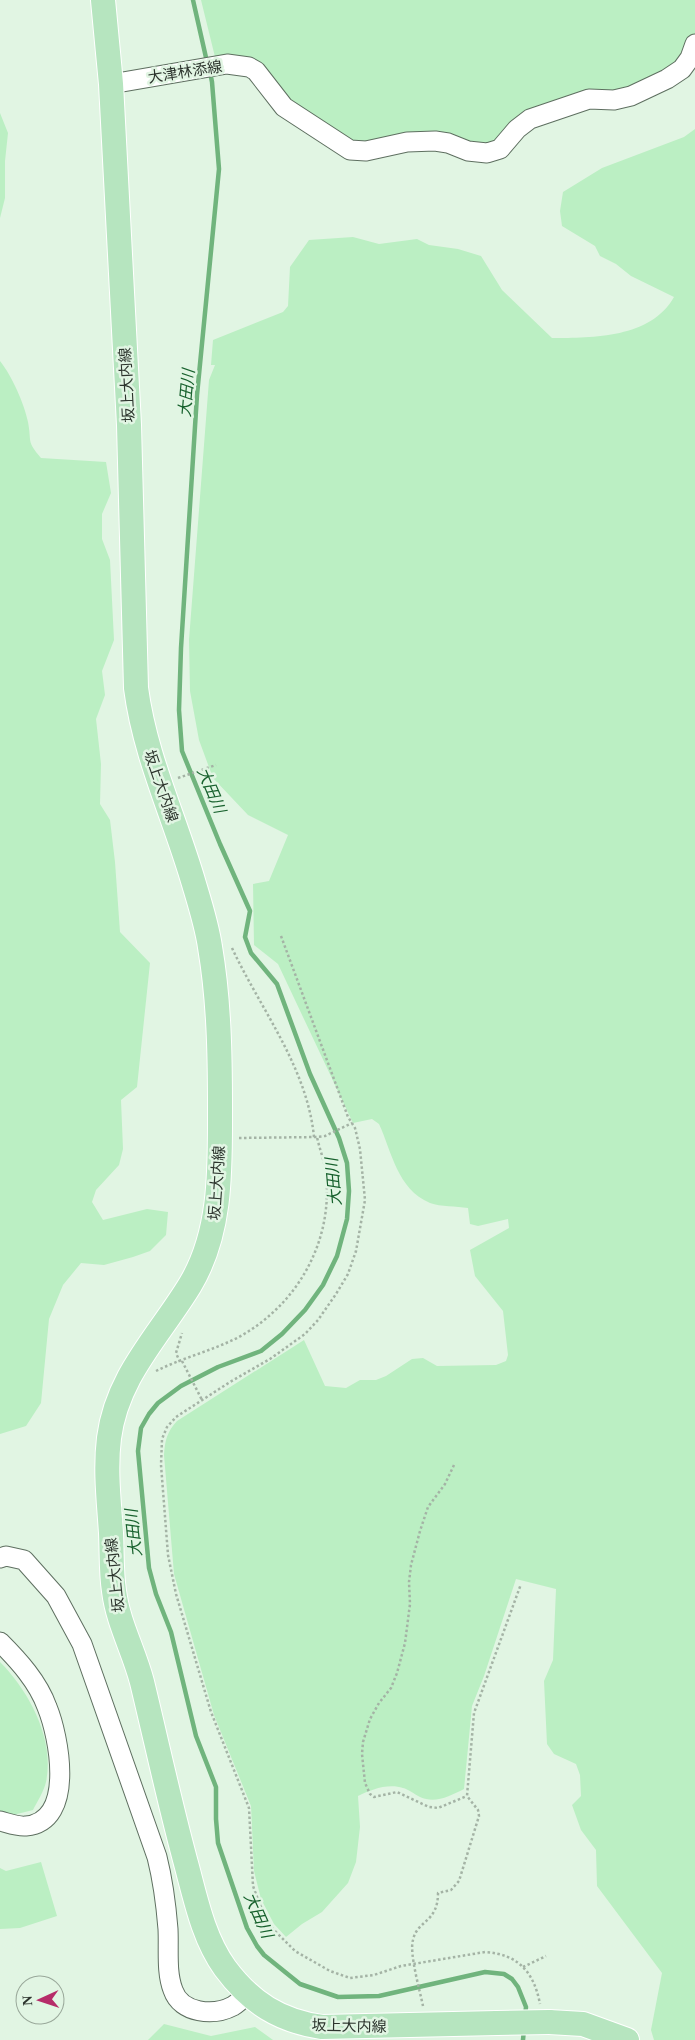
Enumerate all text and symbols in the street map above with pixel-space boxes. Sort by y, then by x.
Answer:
street label: 大津林添線 [147,58,223,86]
street label: 坂上大内線 [117,347,137,423]
water label: 大田川 [176,366,197,418]
street label: 坂上大内線 [141,748,181,824]
water label: 大田川 [194,765,230,817]
street label: 坂上大内線 [206,1145,228,1221]
water label: 大田川 [323,1155,344,1207]
water label: 大田川 [122,1506,144,1558]
street label: 坂上大内線 [103,1537,127,1613]
water label: 大田川 [241,1890,277,1942]
north arrow [15,1975,65,2025]
text: N [20,1995,35,2006]
street label: 坂上大内線 [311,2017,387,2035]

